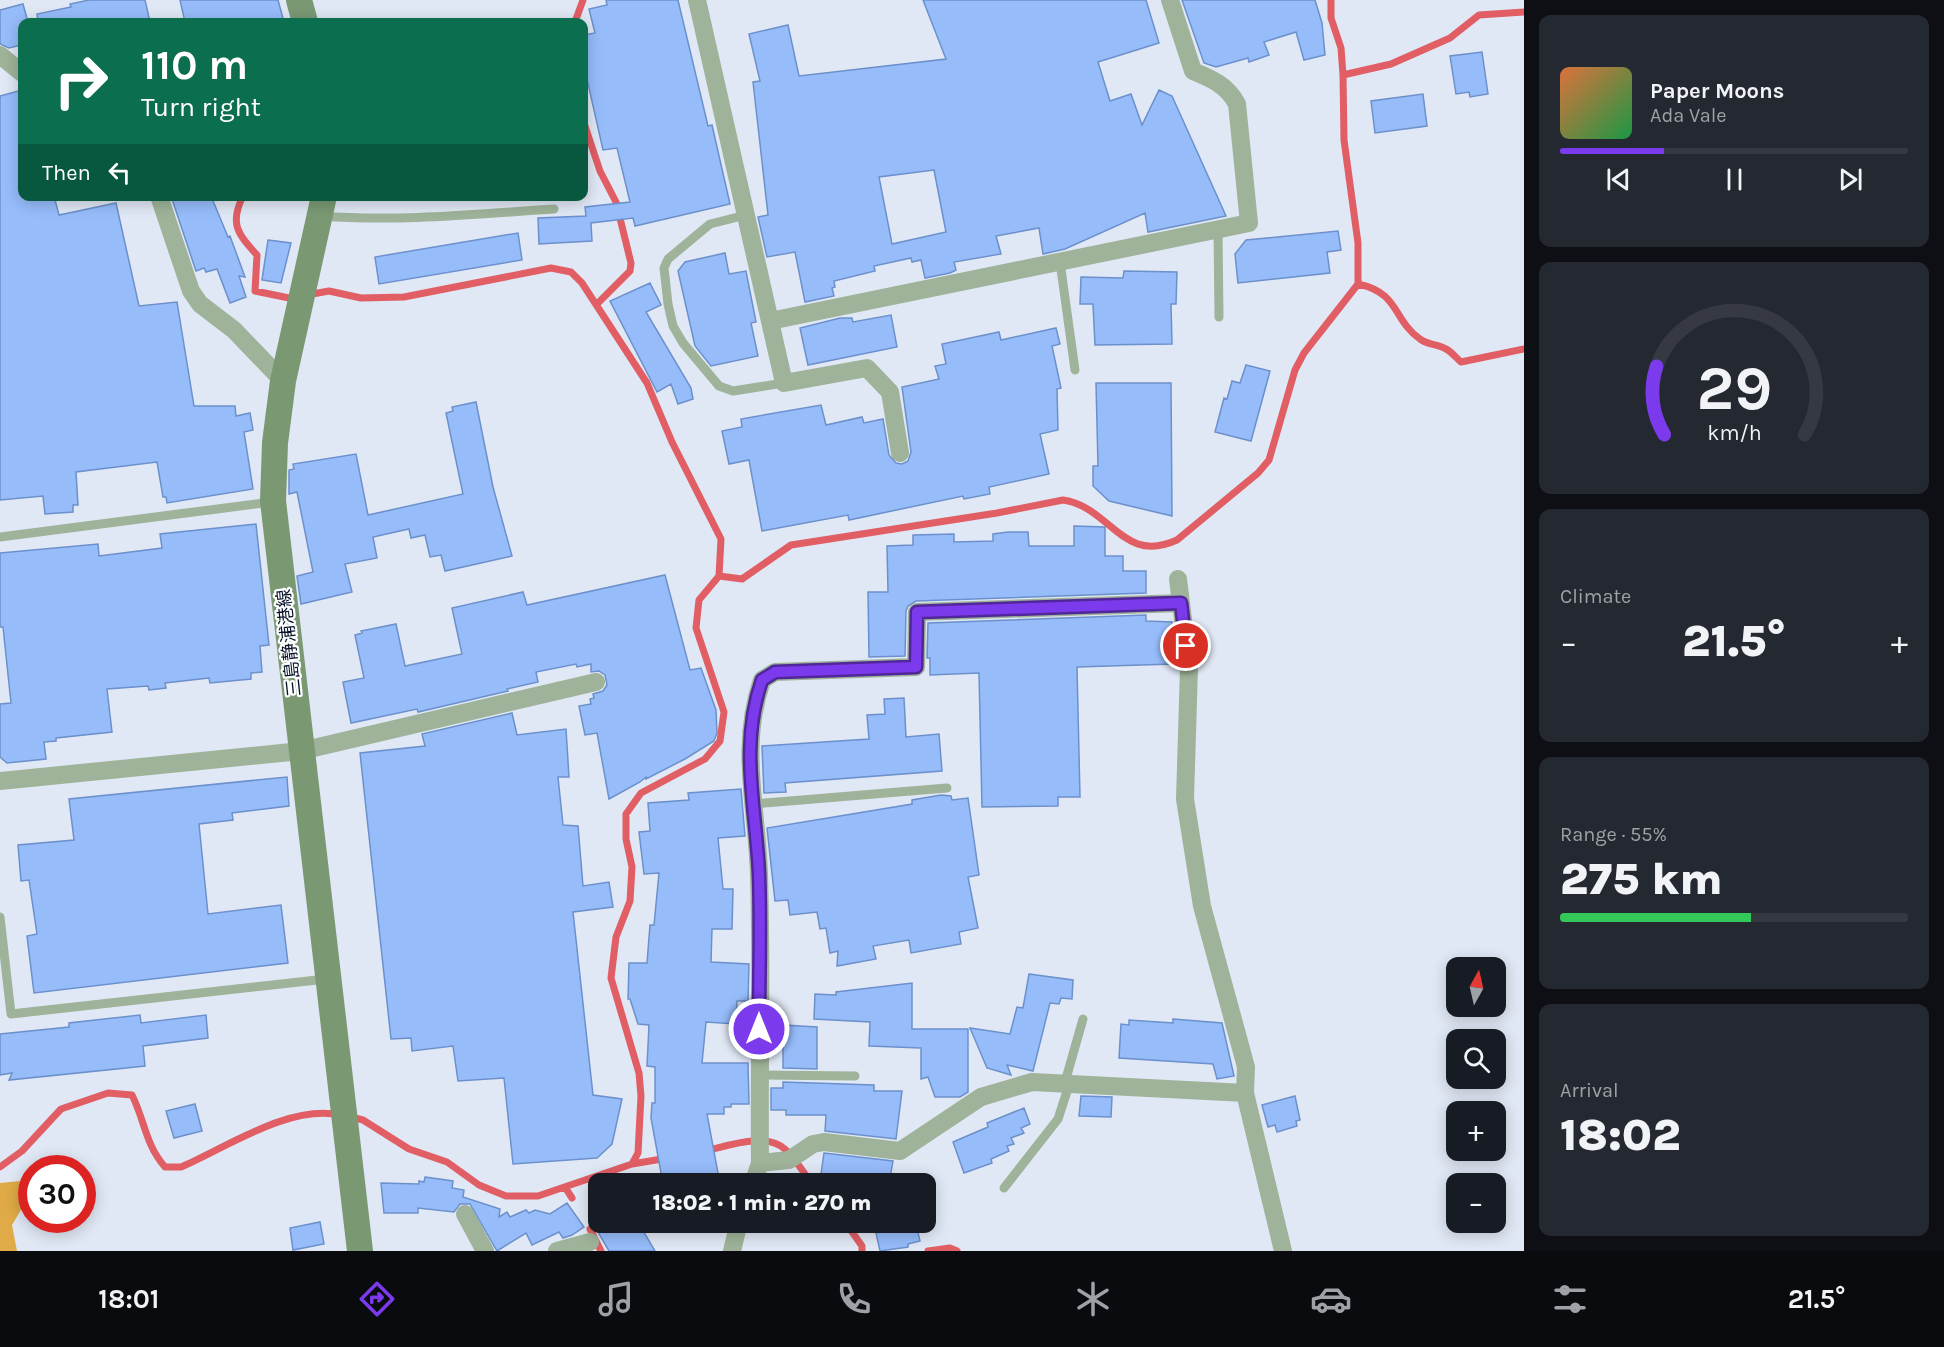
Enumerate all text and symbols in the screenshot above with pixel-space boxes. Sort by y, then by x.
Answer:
text: 110 m [141,40,248,90]
icon: right [42,42,120,120]
text: Paper Moons [1650,78,1784,104]
text: Turn right [141,91,261,123]
text: Ada Vale [1650,104,1727,127]
icon: left [103,156,136,189]
text: Then [42,160,91,186]
icon: previous [1602,163,1635,196]
icon: pause [1718,163,1751,196]
icon: next [1834,163,1867,196]
text: 29 [1696,352,1772,425]
text: km/h [1707,421,1761,446]
text: Climate [1560,585,1631,608]
street label: 三島静浦港線 [272,588,306,698]
text: 21.5° [1682,615,1786,667]
pin [1160,620,1211,671]
text: − [1560,623,1577,661]
text: + [1891,623,1908,661]
icon: arrive [1169,629,1202,662]
text: Range · 55% [1560,823,1667,846]
text: 275 km [1560,853,1723,905]
north arrow [1446,957,1506,1017]
map controls [1446,957,1506,1233]
position arrow [727,997,791,1061]
button: search [1446,1029,1506,1089]
text: Arrival [1560,1079,1619,1102]
button: + [1446,1101,1506,1161]
text: 18:02 [1560,1109,1681,1161]
speed limit sign: 30 [18,1155,96,1233]
button: − [1446,1173,1506,1233]
text: 18:02 · 1 min · 270 m [653,1190,871,1216]
icon: directions [356,1278,398,1320]
icon: music [595,1278,637,1320]
icon: phone [833,1278,875,1320]
icon: climate [1072,1278,1114,1320]
icon: car [1310,1278,1352,1320]
icon: filters [1549,1278,1591,1320]
text: 18:01 [98,1283,159,1315]
text: 21.5° [1788,1283,1846,1315]

